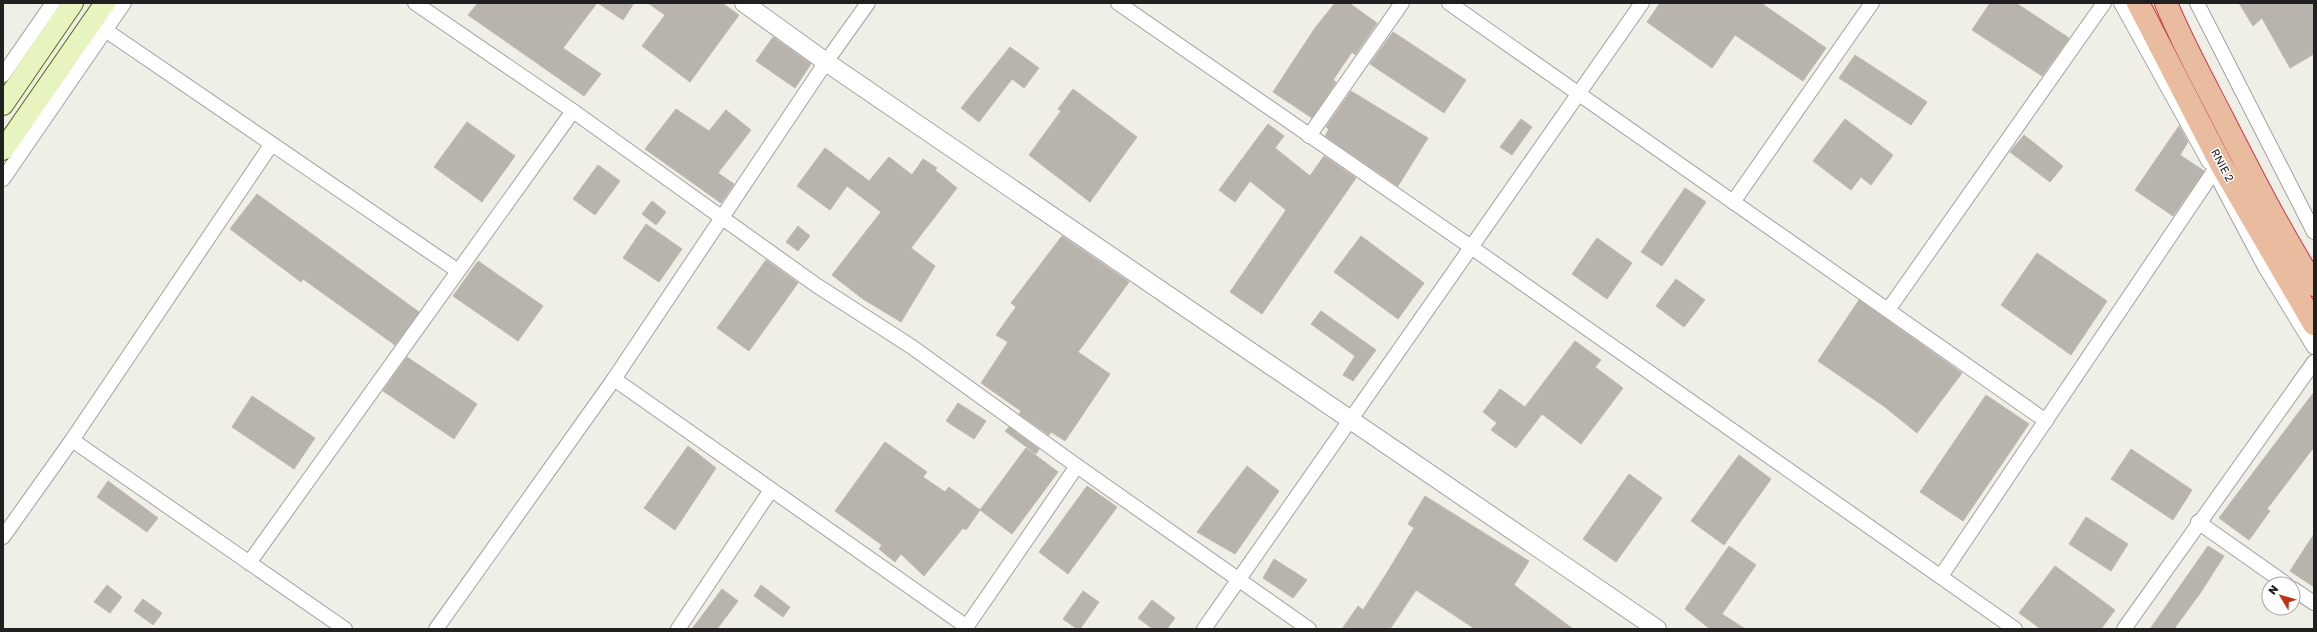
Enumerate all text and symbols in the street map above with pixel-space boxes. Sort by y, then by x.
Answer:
street label: RNIE 2 [2209,146,2237,184]
north arrow [2261,576,2301,616]
text: N [2265,582,2280,597]

